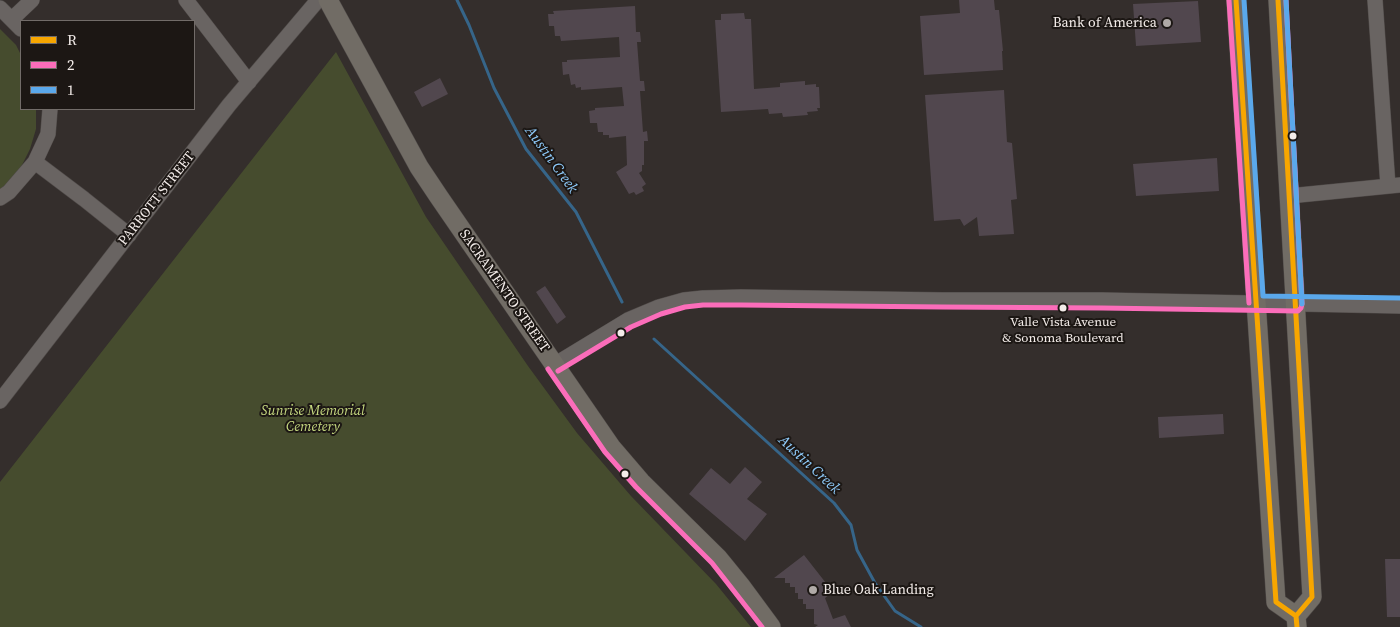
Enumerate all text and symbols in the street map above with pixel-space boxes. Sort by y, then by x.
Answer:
place label: Bank of America [1053,15,1157,31]
marker: Bank of America [1161,17,1173,29]
legend [20,20,195,110]
text: R [67,29,77,50]
text: 2 [67,54,75,75]
text: 1 [67,79,75,100]
water label: Austin Creek [521,123,581,197]
unlabelled marker [1288,131,1298,141]
street label: PARROTT STREET [115,149,199,249]
street label: SACRAMENTO STREET [455,227,553,355]
marker: Valle Vista Avenue & Sonoma Boulevard [1058,303,1068,313]
place label: Valle Vista Avenue & Sonoma Boulevard [1002,315,1124,346]
unlabelled marker [616,328,626,338]
park label: Sunrise Memorial Cemetery [261,403,365,436]
water label: Austin Creek [774,432,844,498]
unlabelled marker [620,469,630,479]
place label: Blue Oak Landing [823,582,934,598]
marker: Blue Oak Landing [807,584,819,596]

